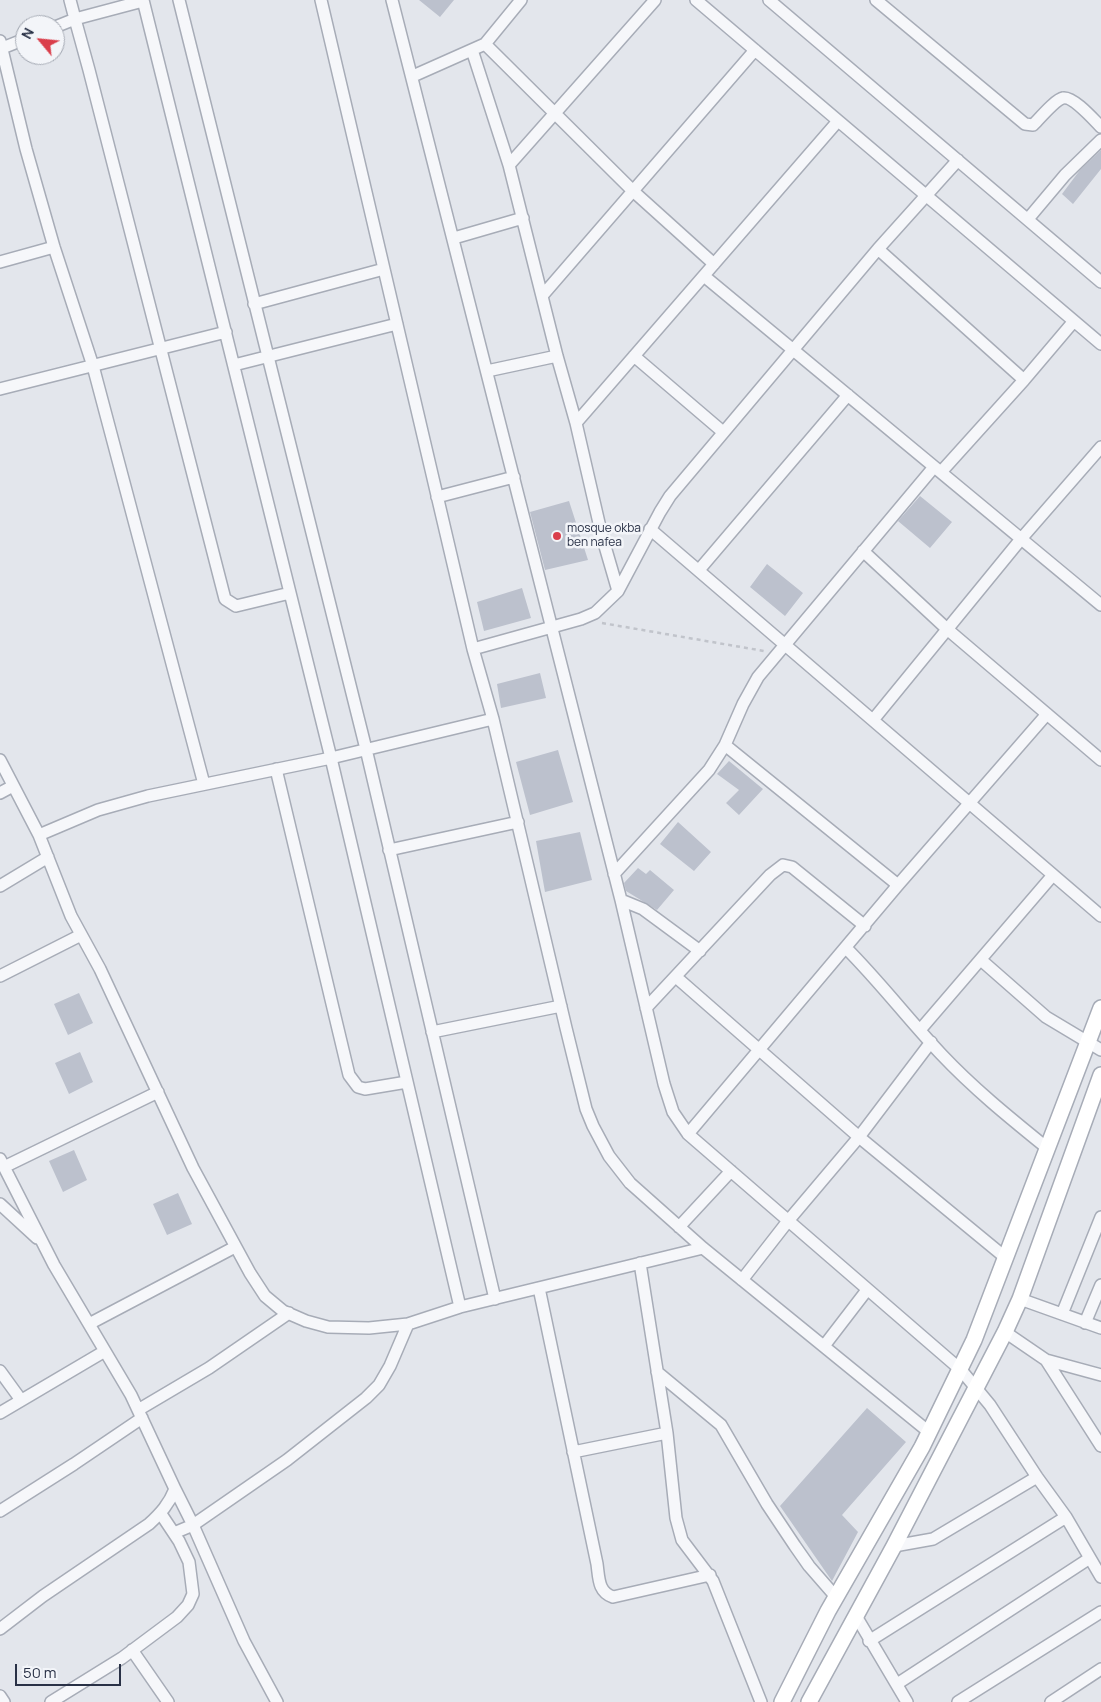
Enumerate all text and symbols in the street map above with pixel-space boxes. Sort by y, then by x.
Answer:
north arrow [15,15,65,65]
text: N [16,24,38,42]
place label: mosque okba ben nafea [567,522,641,550]
marker: mosque okba ben nafea [551,530,563,542]
scale bar [18,1654,124,1686]
text: 50 m [23,1662,57,1683]

